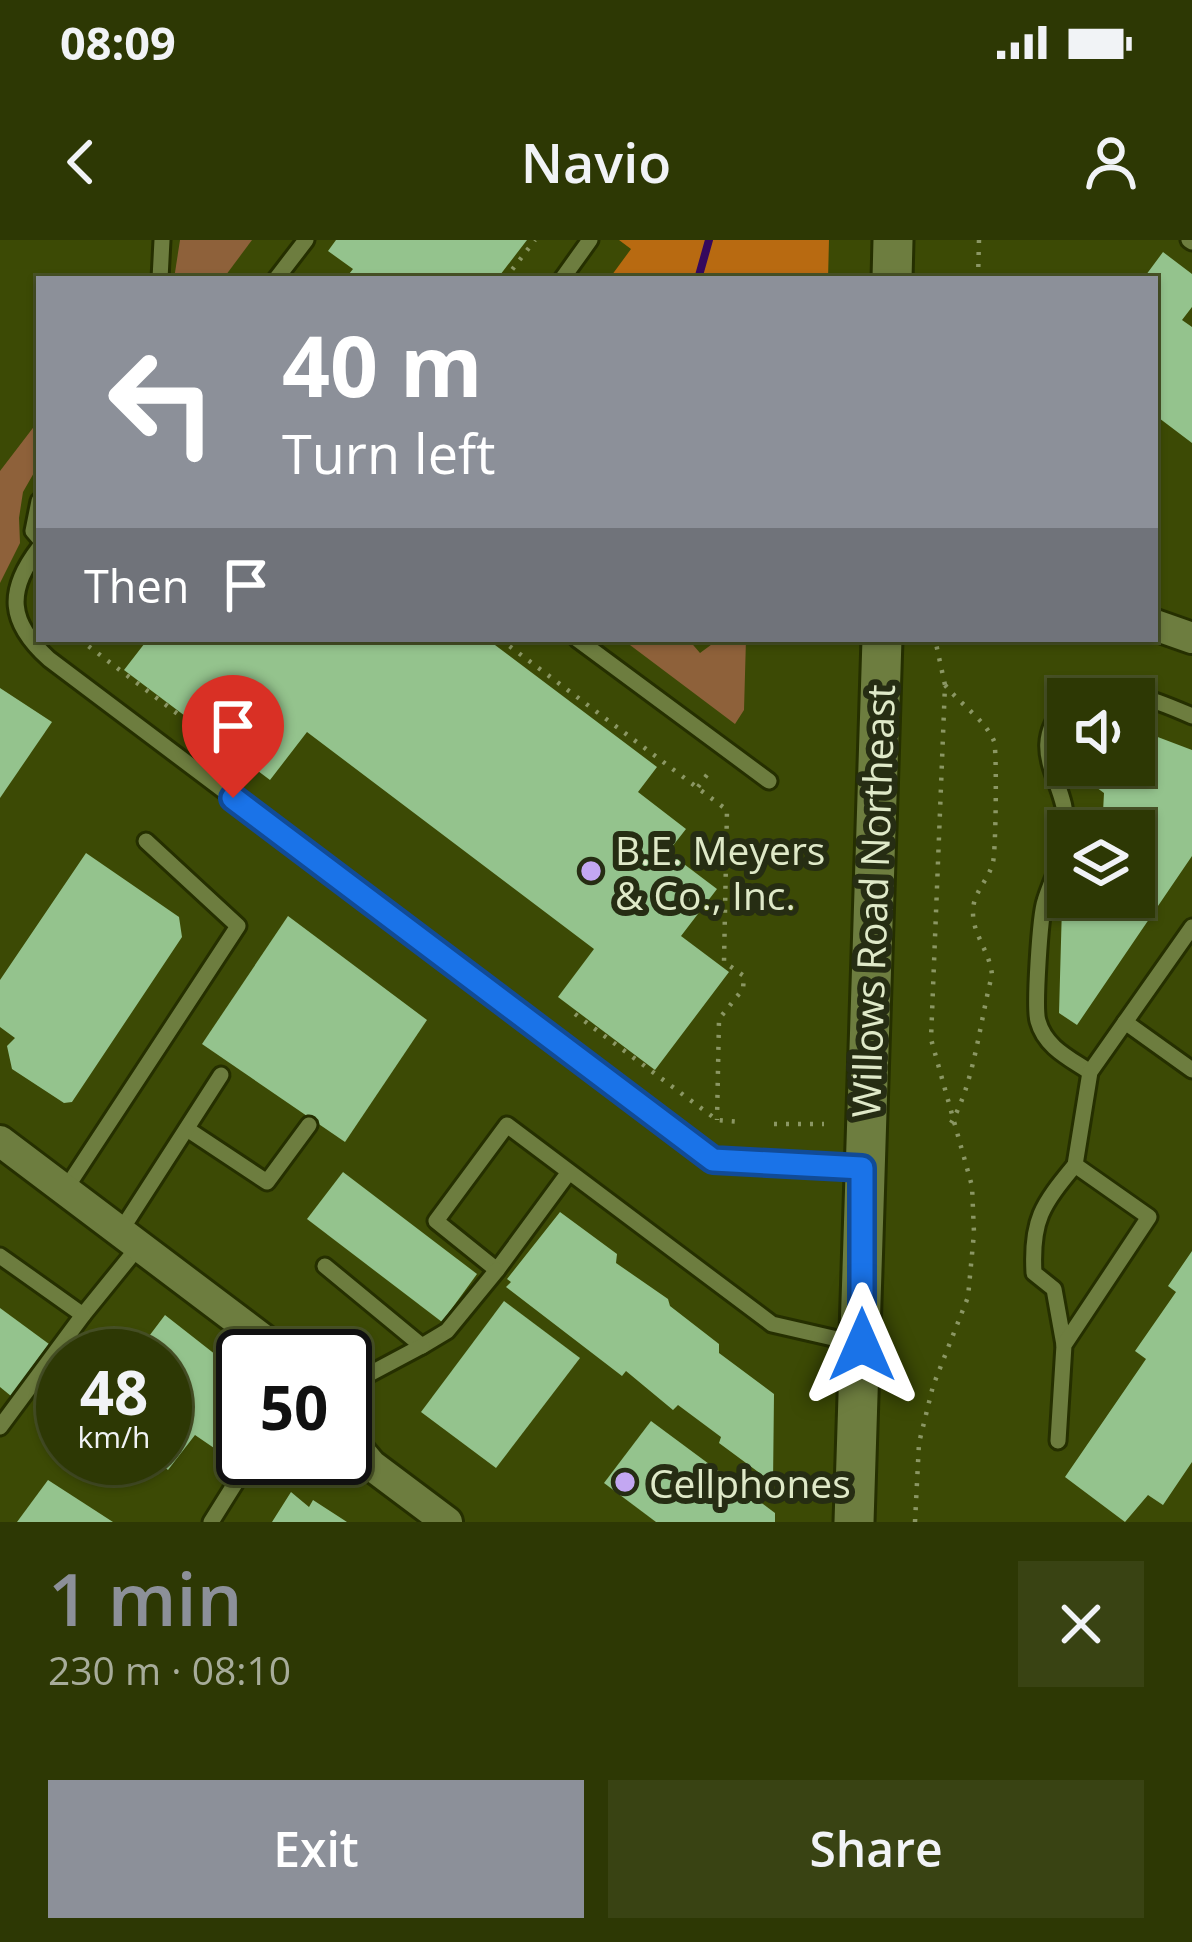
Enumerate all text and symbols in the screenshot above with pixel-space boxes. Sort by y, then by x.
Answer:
text: 08:09 [60,12,176,73]
text: Navio [521,125,671,199]
icon: back [48,129,114,195]
icon: person [1078,129,1144,195]
text: 40 m [282,307,482,422]
icon: left [84,324,240,480]
text: Turn left [282,416,495,490]
icon: arrive [213,552,279,618]
text: Then [84,555,189,616]
pin [182,675,284,798]
map controls [1047,678,1155,918]
button: sound [1047,678,1155,786]
street label: Willows Road Northeast [838,683,906,1119]
icon: arrive [200,693,266,759]
button: layers [1047,810,1155,918]
place label: B.E. Meyers & Co., Inc. [615,823,825,921]
marker: B.E. Meyers & Co., Inc. [578,858,604,884]
position arrow [799,1282,925,1408]
speed limit sign: 50 [216,1329,372,1485]
text: 48 [80,1351,148,1433]
text: km/h [78,1416,150,1457]
place label: Cellphones [649,1456,851,1509]
marker: Cellphones [612,1469,638,1495]
text: 1 min [48,1549,242,1647]
button: close [1018,1561,1144,1687]
text: 230 m · 08:10 [48,1643,291,1696]
button: Exit [48,1780,584,1918]
button: Share [608,1780,1144,1918]

